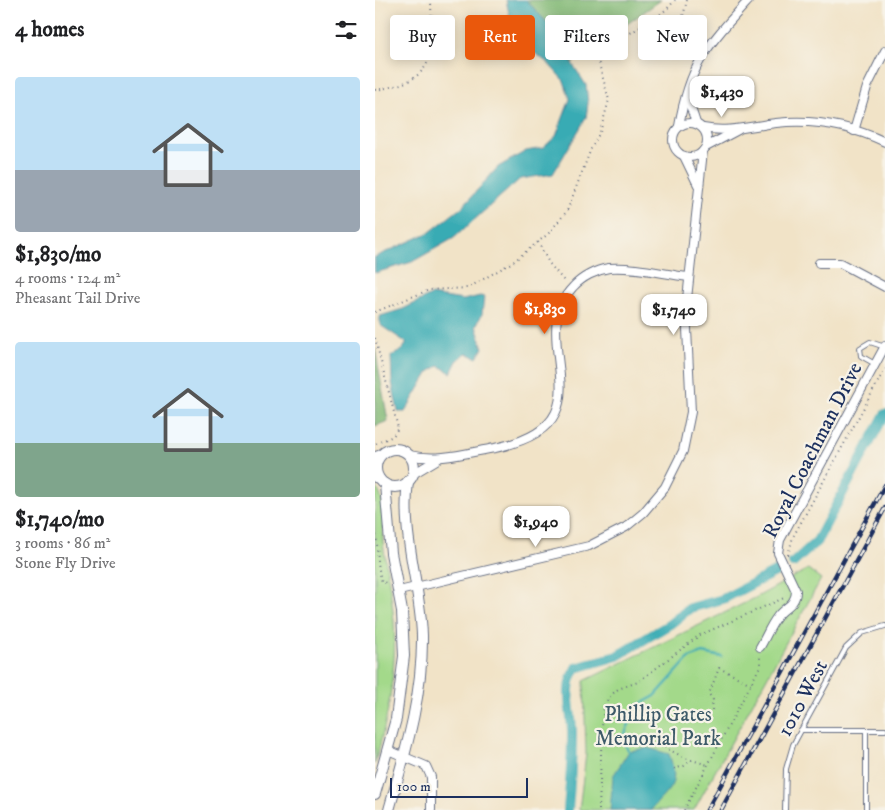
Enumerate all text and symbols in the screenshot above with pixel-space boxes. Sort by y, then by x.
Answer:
chip: Buy [390,15,455,60]
chip: Rent [465,15,535,60]
chip: Filters [545,15,628,60]
chip: New [638,15,707,60]
icon: filters [332,16,360,44]
text: 4 homes [15,17,84,43]
pin: $1,430 [681,76,763,118]
text: $1,430 [700,82,744,102]
icon: home [143,110,233,200]
text: $1,830/mo [15,242,101,268]
text: 4 rooms · 124 m² [15,268,120,288]
text: Pheasant Tail Drive [15,288,140,308]
pin: $1,830 [504,292,586,335]
pin: $1,740 [633,294,715,336]
text: $1,830 [524,299,566,319]
text: $1,740 [652,300,696,320]
street label: Royal Coachman Drive [757,358,869,543]
icon: home [143,375,233,465]
pin: $1,940 [495,506,577,548]
text: $1,740/mo [15,507,104,533]
text: $1,940 [514,512,558,532]
text: 3 rooms · 86 m² [15,533,110,553]
text: Stone Fly Drive [15,553,116,573]
street label: 1010 West [772,656,834,741]
park label: Phillip Gates Memorial Park [595,702,721,752]
scale bar [390,775,527,798]
text: 100 m [397,778,431,796]

